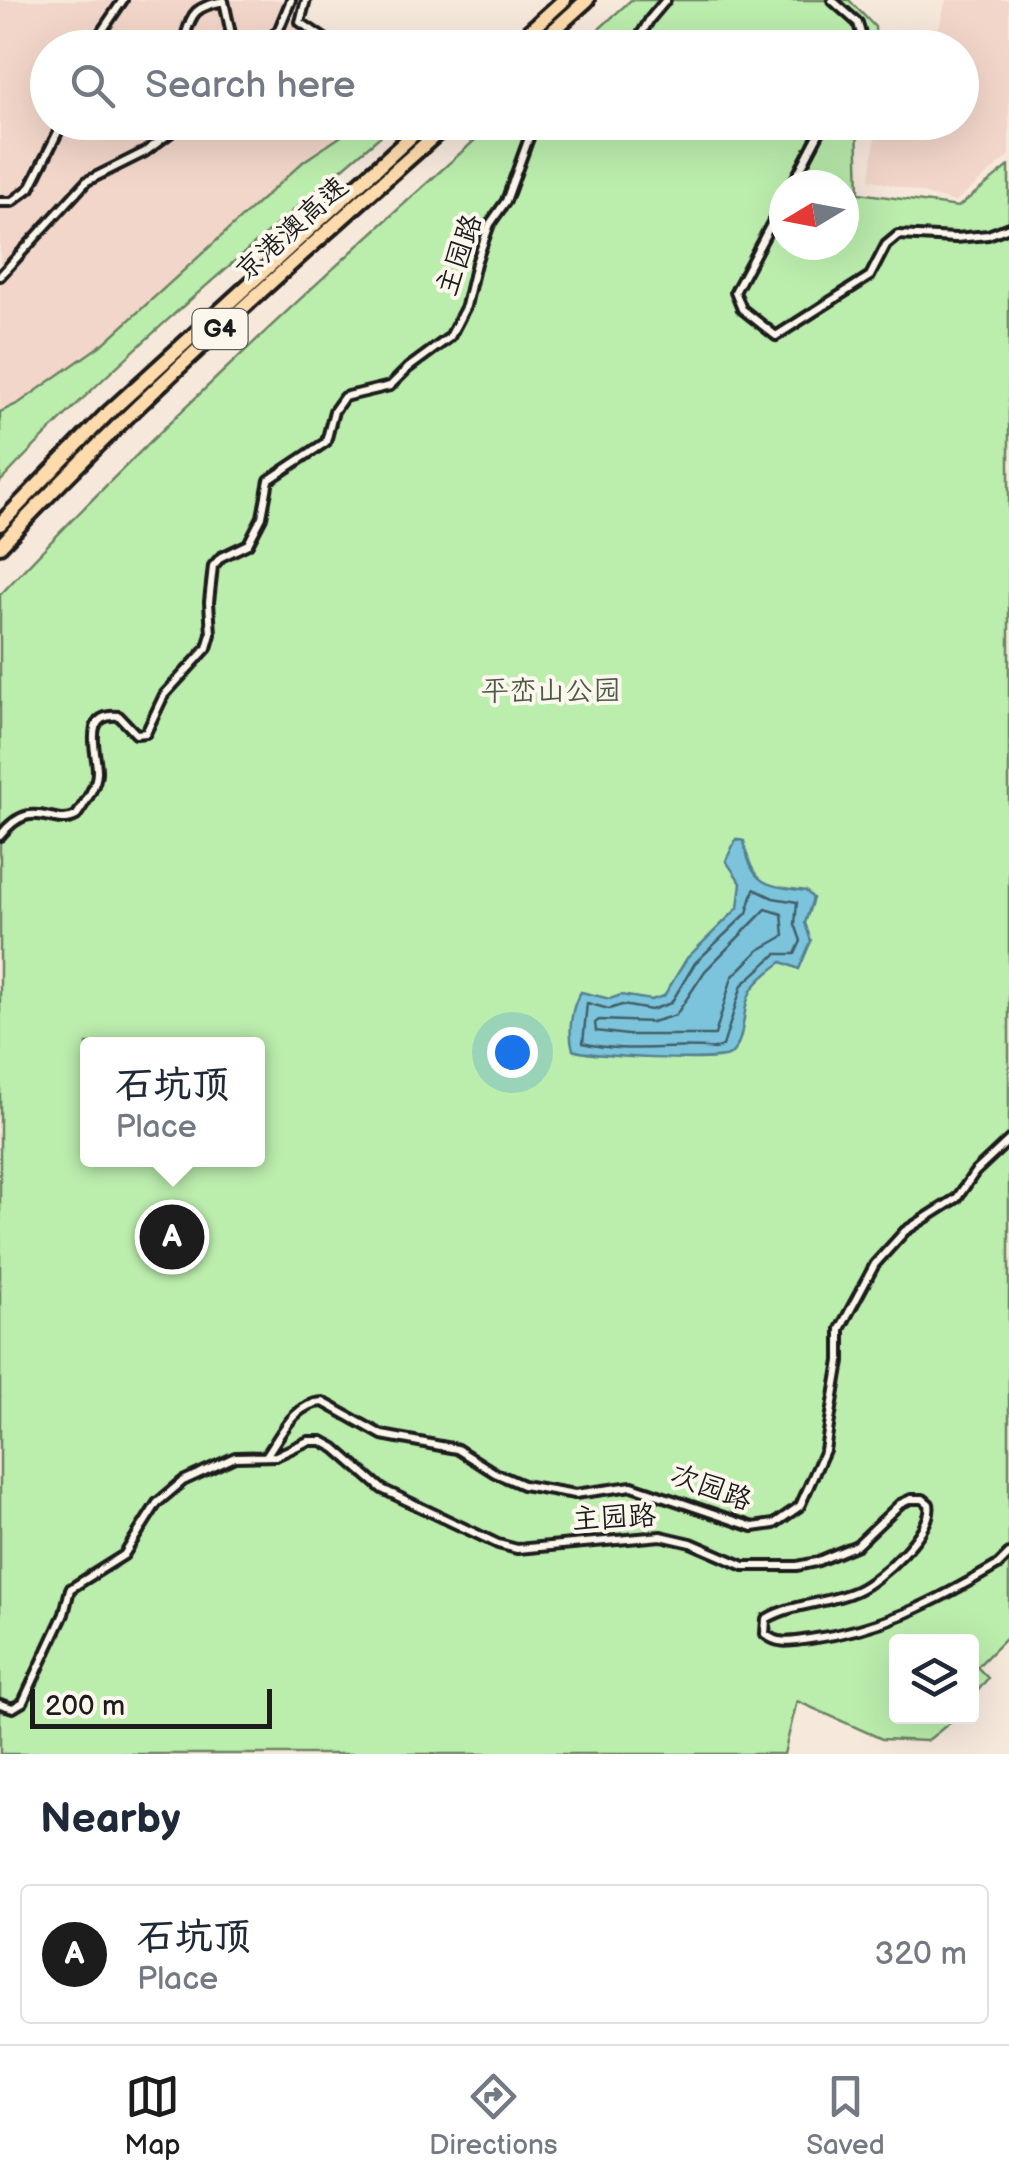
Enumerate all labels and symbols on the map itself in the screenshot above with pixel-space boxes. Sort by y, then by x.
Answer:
street label: 京港澳高速 [229,170,355,288]
north arrow [769,170,859,260]
street label: 主园路 [431,210,489,300]
road number: G4 [192,309,248,349]
park label: 平峦山公园 [481,675,621,708]
your location [487,1027,538,1078]
pin: A [140,1200,204,1274]
street label: 次园路 [666,1458,756,1518]
street label: 主园路 [571,1499,657,1537]
scale bar [30,1684,272,1728]

